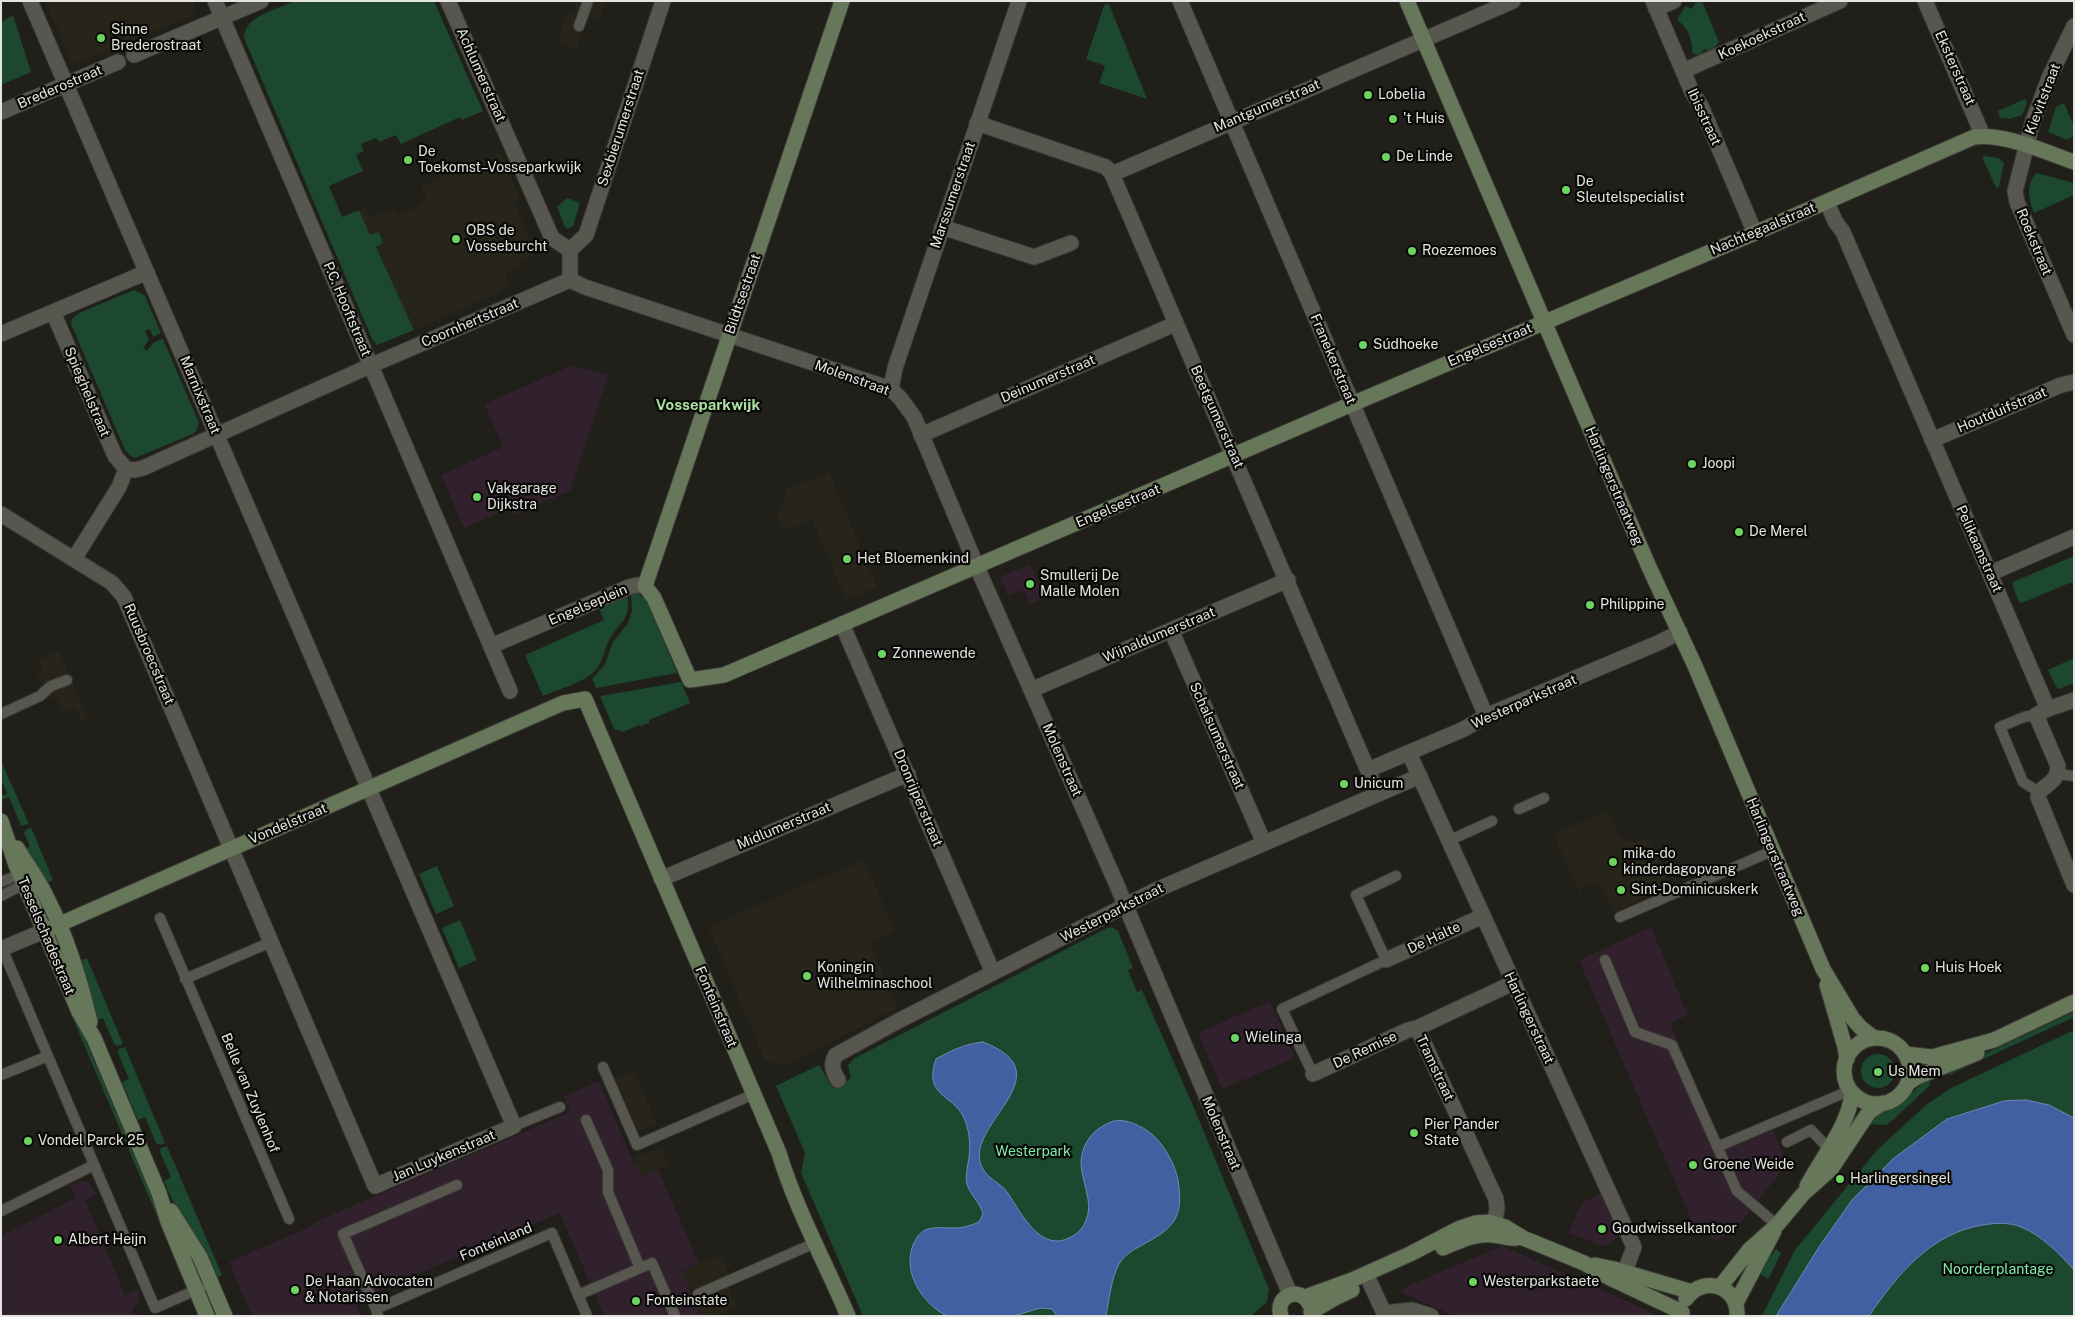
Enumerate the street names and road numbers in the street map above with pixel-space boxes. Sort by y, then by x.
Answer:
street label: Koekoekstraat [1716,8,1808,64]
street label: Achlumerstraat [453,25,509,125]
street label: Eksterstraat [1931,28,1979,108]
street label: Kievitstraat [2022,61,2064,137]
street label: Brederostraat [15,62,105,112]
street label: Sexbierumerstraat [594,67,648,189]
street label: Mantgumerstraat [1211,76,1323,136]
street label: Ibisstraat [1683,86,1725,148]
street label: Marssumerstraat [927,140,979,250]
street label: Nachtegaalstraat [1708,199,1818,259]
street label: Roekstraat [2012,206,2056,278]
street label: Bildtsestraat [721,252,765,336]
street label: P.C. Hooftstraat [320,259,374,359]
street label: Coornhertstraat [419,295,521,351]
street label: Franekerstraat [1306,311,1360,407]
street label: Engelsestraat [1445,320,1535,370]
street label: Spieghelstraat [61,345,113,439]
street label: Deinumerstraat [998,352,1098,406]
street label: Marnixstraat [176,354,224,436]
street label: Molenstraat [812,357,892,399]
street label: Beetgumerstraat [1187,363,1247,471]
street label: Houtduifstraat [1955,384,2049,436]
street label: Harlingerstraatweg [1581,424,1647,548]
street label: Engelsestraat [1073,481,1163,531]
street label: Pelikaanstraat [1952,503,2006,595]
street label: Engelseplein [546,581,630,629]
street label: Ruusbroecstraat [120,601,178,707]
street label: Wijnaldumerstraat [1100,604,1218,666]
street label: Westerparkstraat [1469,671,1579,733]
street label: Schalsumerstraat [1186,680,1248,792]
street label: Molenstraat [1038,721,1086,799]
street label: Dronrijperstraat [890,747,946,849]
street label: Harlingerstraatweg [1742,795,1808,919]
street label: Midlumerstraat [735,799,833,853]
street label: Vondelstraat [246,800,330,848]
street label: Tesselschadestraat [14,875,78,997]
street label: Westerparkstraat [1058,880,1166,946]
street label: De Halte [1405,918,1463,958]
street label: Fonteinstraat [691,964,741,1050]
street label: Harlingerstraat [1500,969,1558,1067]
street label: De Remise [1330,1028,1400,1072]
street label: Belle van Zuylenhof [217,1031,283,1155]
street label: Tramstraat [1412,1032,1458,1104]
street label: Molenstraat [1198,1094,1244,1172]
street label: Jan Luykenstraat [390,1127,498,1185]
street label: Fonteinland [457,1219,535,1265]

